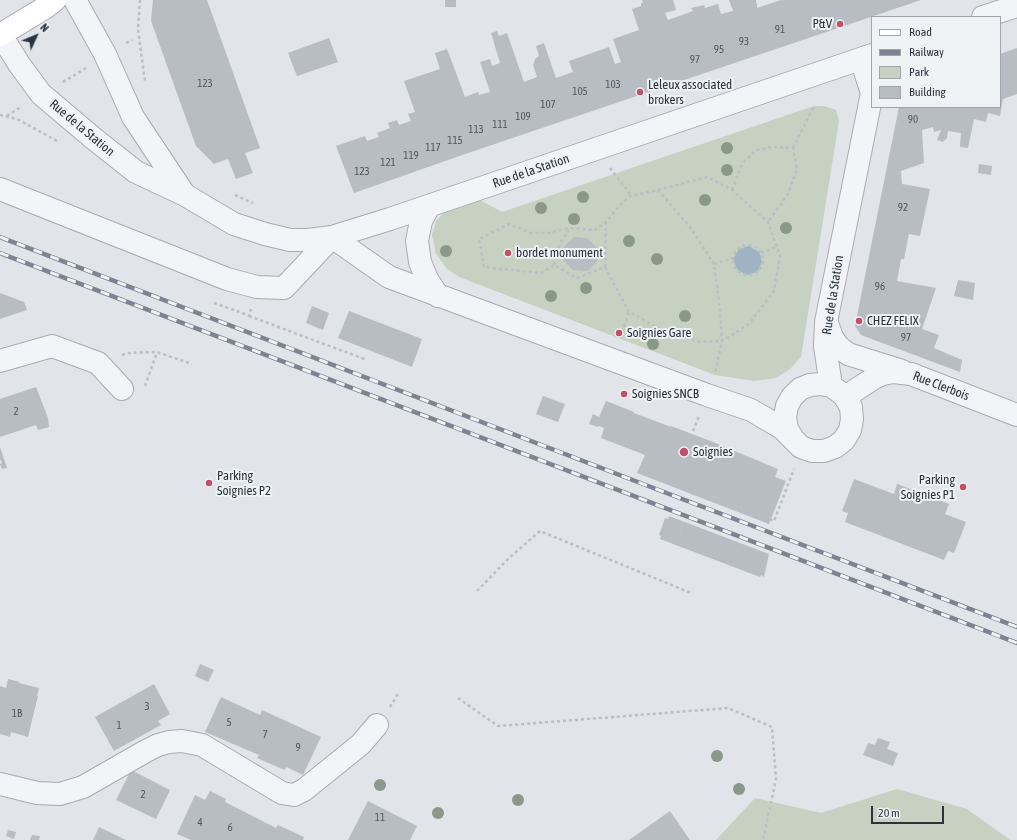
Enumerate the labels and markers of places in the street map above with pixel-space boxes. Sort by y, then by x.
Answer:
place label: P&V [813,16,832,32]
marker: P&V [835,19,845,29]
place label: Leleux associated brokers [648,77,732,108]
marker: Leleux associated brokers [635,87,645,97]
place label: bordet monument [516,245,603,261]
marker: bordet monument [503,248,513,258]
place label: CHEZ FELIX [867,313,919,329]
marker: CHEZ FELIX [854,316,864,326]
place label: Soignies Gare [627,325,691,341]
marker: Soignies Gare [614,328,624,338]
place label: Soignies SNCB [632,386,699,402]
marker: Soignies SNCB [619,389,629,399]
place label: Soignies [693,444,733,460]
marker: Soignies [678,446,690,458]
place label: Parking Soignies P2 [217,468,271,499]
place label: Parking Soignies P1 [901,472,955,503]
marker: Parking Soignies P2 [204,478,214,488]
marker: Parking Soignies P1 [958,482,968,492]

